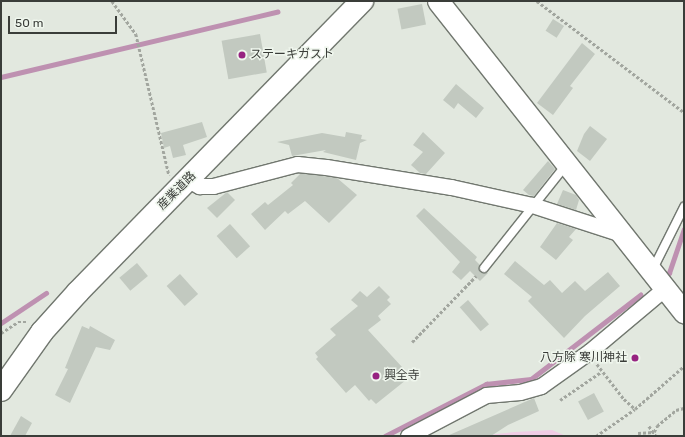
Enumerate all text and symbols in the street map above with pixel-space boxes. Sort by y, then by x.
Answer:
scale bar [10,8,119,34]
text: 50 m [15,16,43,30]
place label: ステーキガスト [250,48,334,62]
marker: ステーキガスト [237,50,247,60]
street label: 産業道路 [155,169,199,213]
place label: 八方除 寒川神社 [540,351,627,365]
marker: 八方除 寒川神社 [630,353,640,363]
place label: 興全寺 [384,369,420,383]
marker: 興全寺 [371,371,381,381]

